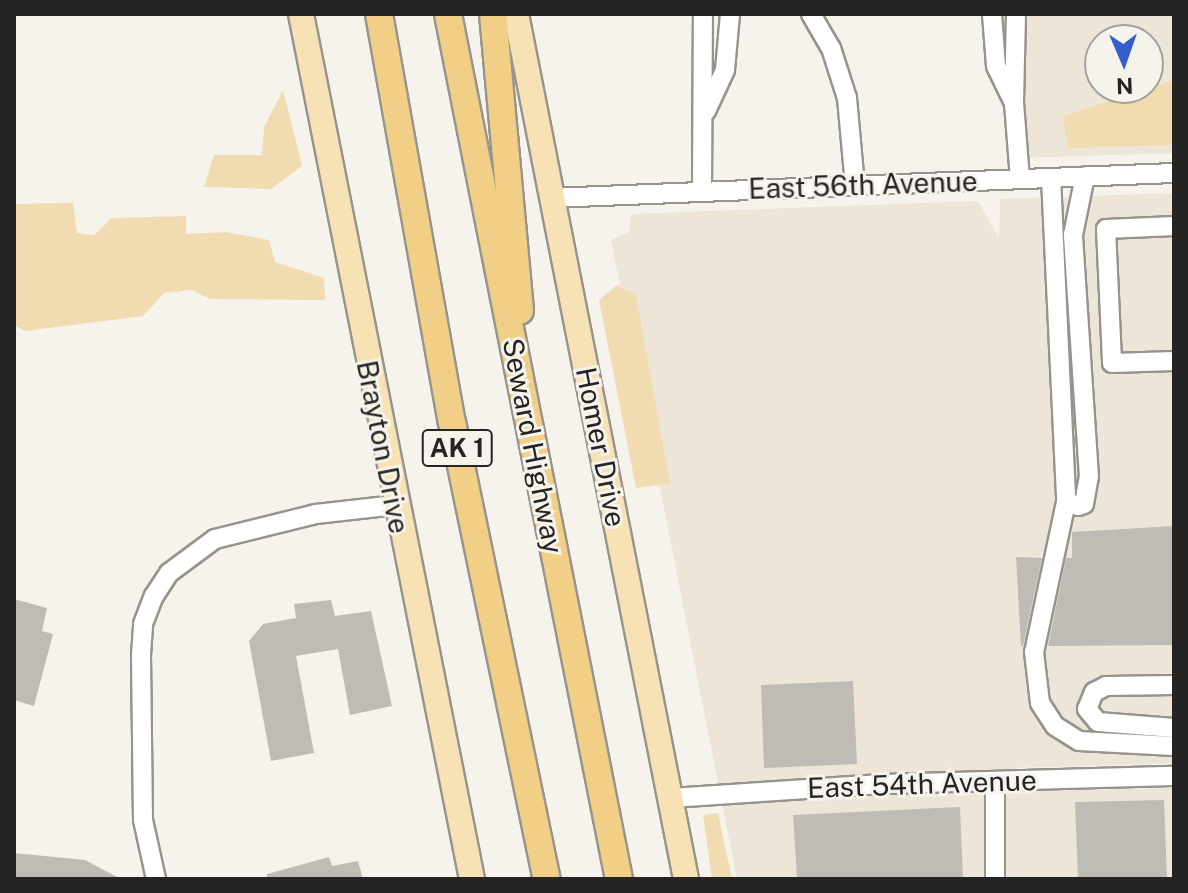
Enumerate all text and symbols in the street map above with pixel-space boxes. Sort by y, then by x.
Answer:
north arrow [1084,24,1164,104]
text: N [1116,73,1134,99]
street label: East 56th Avenue [748,164,978,206]
street label: Seward Highway [496,336,570,556]
street label: Brayton Drive [350,358,416,536]
street label: Homer Drive [569,364,633,530]
road number: AK 1 [421,426,493,470]
street label: East 54th Avenue [807,763,1037,805]

